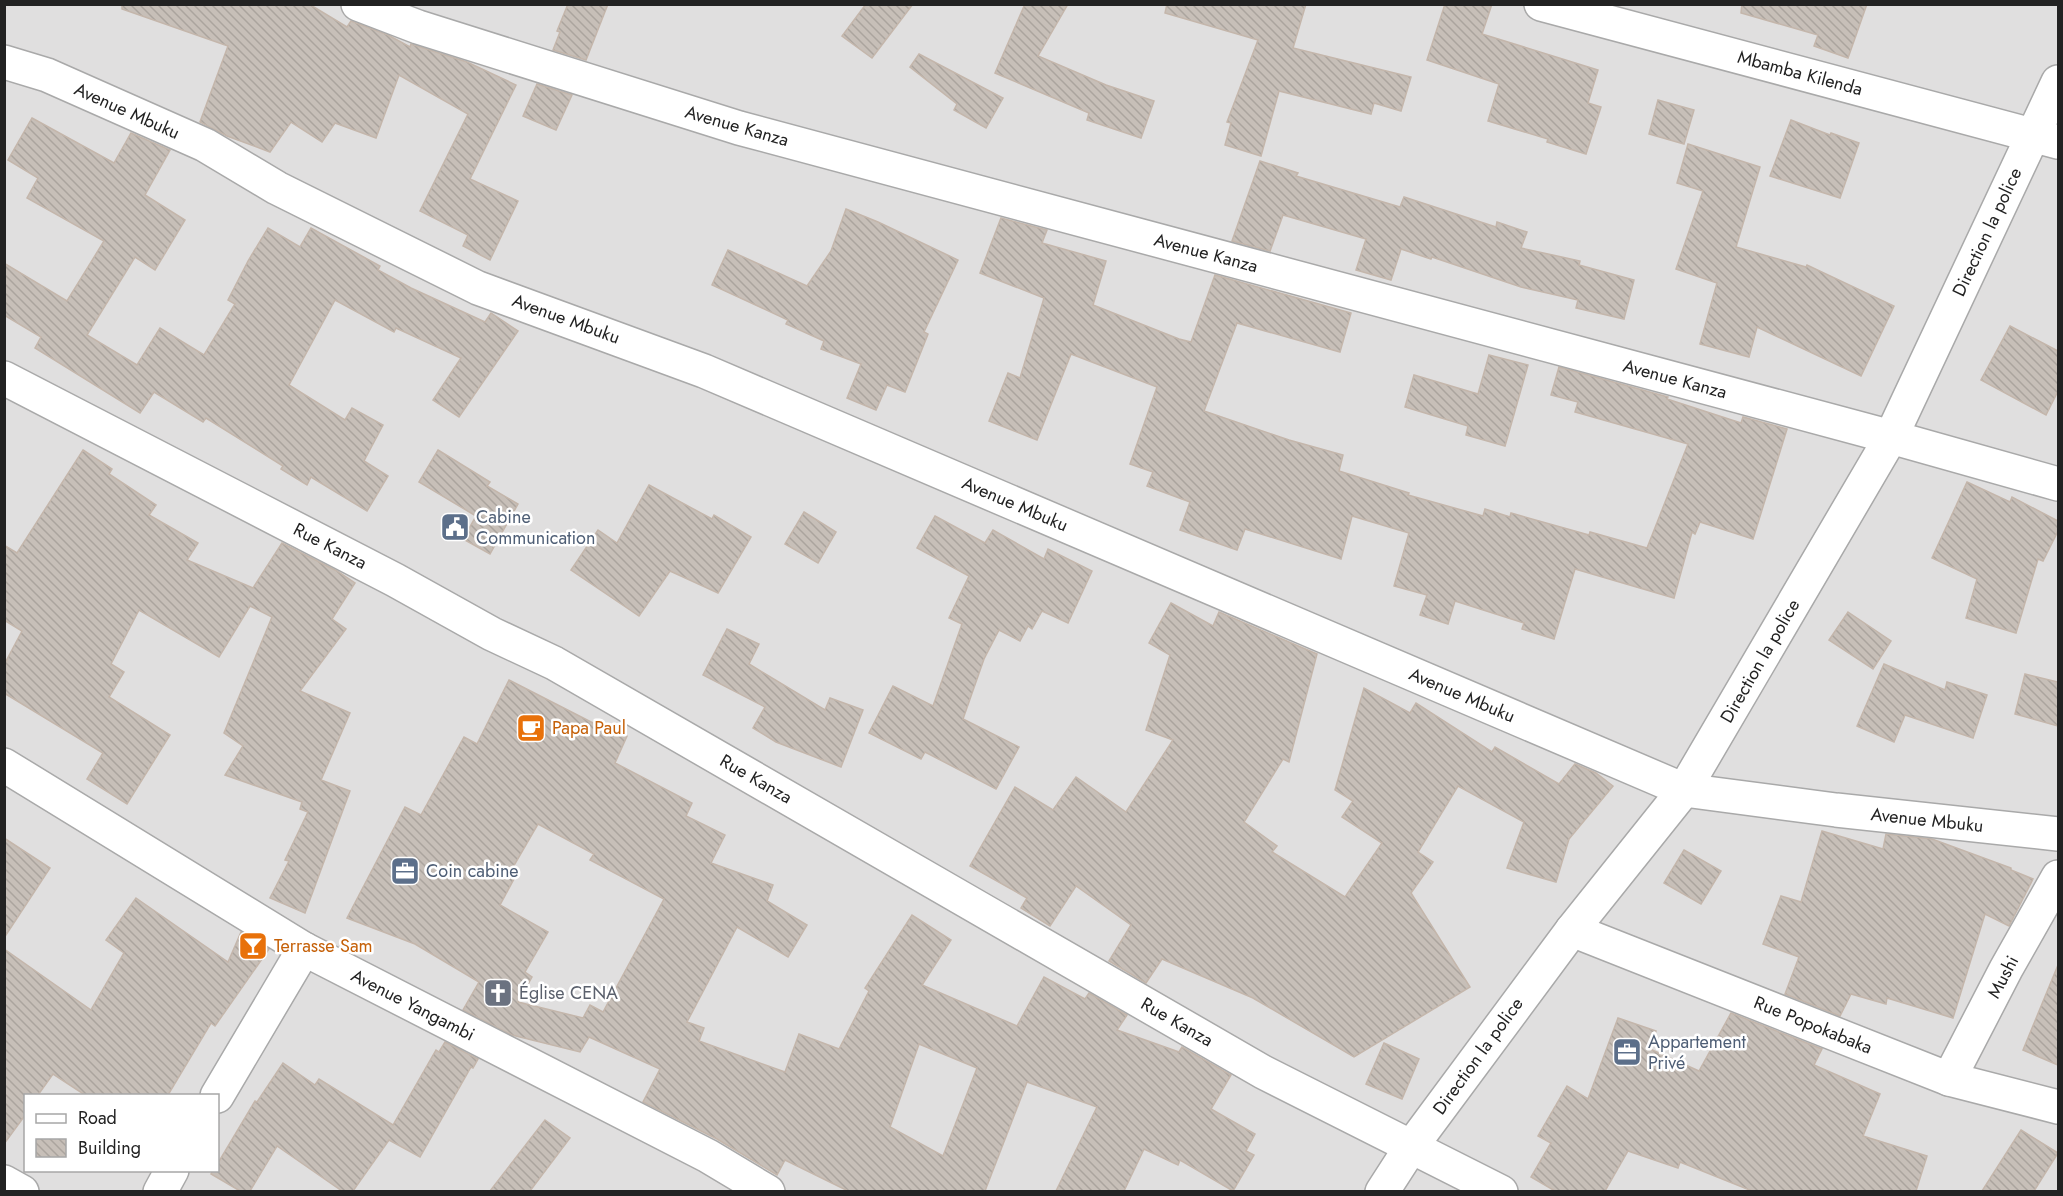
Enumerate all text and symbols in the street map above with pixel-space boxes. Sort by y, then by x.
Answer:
street label: Mbamba Kilenda [1735,44,1865,102]
street label: Avenue Mbuku [70,76,184,146]
street label: Avenue Kanza [682,99,792,153]
street label: Direction la police [1946,163,2028,301]
street label: Avenue Kanza [1151,227,1261,279]
street label: Avenue Mbuku [508,287,624,351]
street label: Avenue Kanza [1620,353,1730,405]
street label: Avenue Mbuku [958,470,1072,538]
place label: Cabine Communication [476,504,595,551]
public building icon: Cabine Communication [439,511,471,543]
street label: Rue Kanza [289,516,371,576]
street label: Direction la police [1714,594,1806,728]
street label: Avenue Mbuku [1405,661,1519,729]
cafe icon: Papa Paul [515,712,547,744]
place label: Papa Paul [552,715,626,741]
street label: Rue Kanza [715,748,797,810]
street label: Avenue Mbuku [1869,801,1985,839]
office icon: Coin cabine [389,855,421,887]
place label: Coin cabine [426,858,519,884]
bar icon: Terrasse Sam [237,930,269,962]
place label: Terrasse Sam [274,933,373,959]
street label: Mushi [1981,951,2025,1003]
street label: Avenue Yangambi [347,963,479,1047]
church icon: Église CENA [482,977,514,1009]
place label: Église CENA [519,980,618,1006]
street label: Rue Popokabaka [1750,989,1876,1061]
street label: Rue Kanza [1136,991,1218,1053]
street label: Direction la police [1427,992,1529,1120]
place label: Appartement Privé [1648,1029,1747,1076]
office icon: Appartement Privé [1611,1036,1643,1068]
legend [24,1094,219,1172]
text: Road [78,1105,117,1131]
text: Building [78,1135,141,1161]

